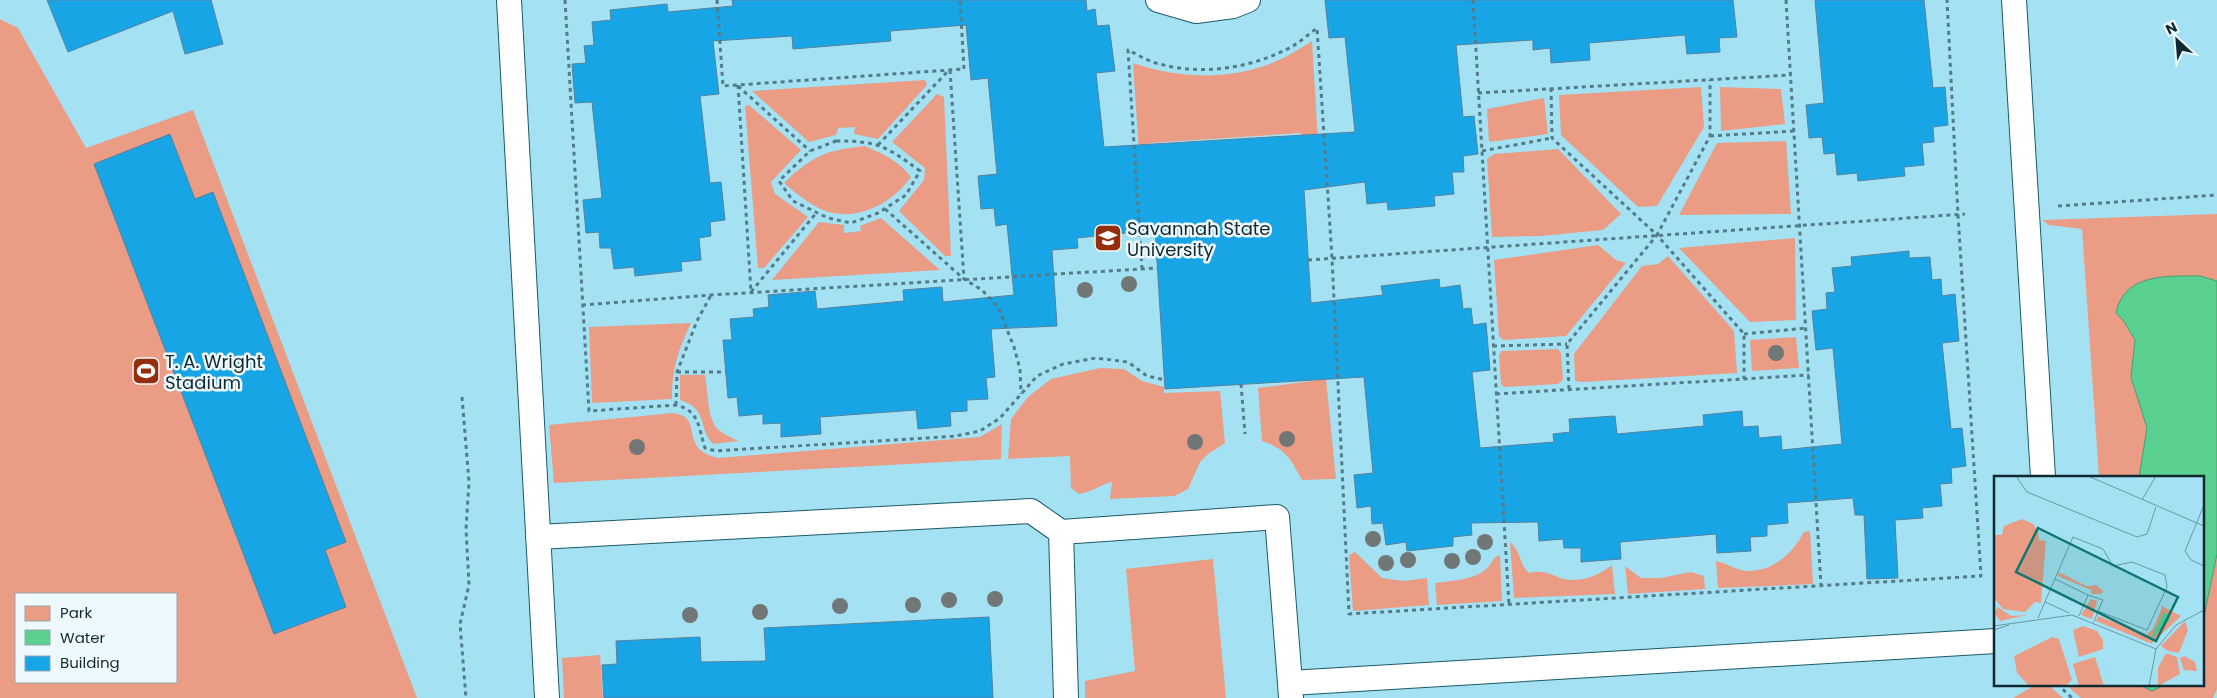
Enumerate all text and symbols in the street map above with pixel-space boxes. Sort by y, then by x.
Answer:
north arrow [2152,15,2202,65]
text: N [2162,17,2180,40]
place label: Savannah State University [1127,216,1271,262]
school or university icon: Savannah State University [1093,223,1123,253]
place label: T. A. Wright Stadium [165,349,263,395]
sports icon: T. A. Wright Stadium [131,356,161,386]
inset map [1994,476,2204,686]
legend [15,593,178,683]
text: Park [60,602,92,623]
text: Water [60,627,106,648]
text: Building [60,652,120,673]

